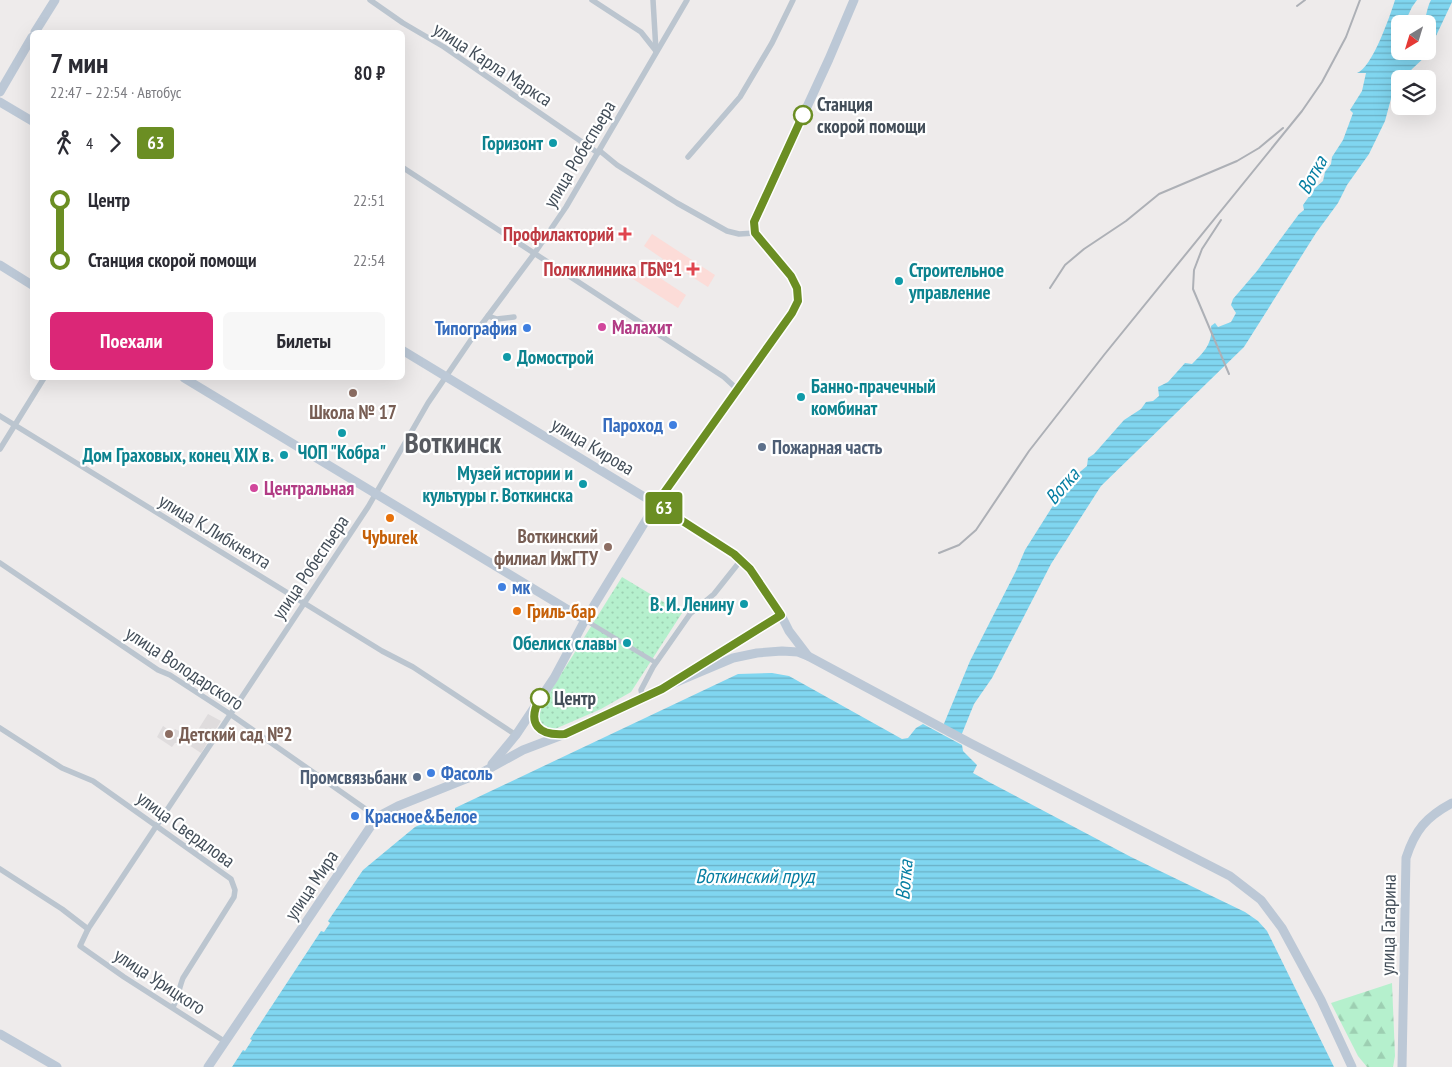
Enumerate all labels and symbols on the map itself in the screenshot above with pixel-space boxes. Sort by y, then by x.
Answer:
north arrow [1391,15,1436,60]
street label: улица Карла Маркса [429,17,557,111]
place label: Станция скорой помощи [817,92,926,138]
street label: улица Робеспьера [538,96,620,212]
marker: Станция скорой помощи [793,105,813,125]
place label: Горизонт [482,131,543,155]
marker: Горизонт [547,137,559,149]
water label: Вотка [1291,150,1334,199]
place label: Профилакторий [503,222,614,246]
marker: Профилакторий [618,227,632,241]
place label: Поликлиника ГБ№1 [543,257,682,281]
place label: Строительное управление [908,258,1004,304]
marker: Поликлиника ГБ№1 [686,262,700,276]
marker: Строительное управление [893,275,905,287]
place label: Малахит [612,315,672,339]
place label: Типография [435,316,517,340]
marker: Малахит [596,321,608,333]
marker: Типография [521,322,533,334]
place label: Домострой [517,345,594,369]
marker: Домострой [501,351,513,363]
place label: Банно-прачечный комбинат [811,374,936,420]
marker: Школа № 17 [347,387,359,399]
marker: Банно-прачечный комбинат [795,391,807,403]
place label: Школа № 17 [309,400,397,424]
street label: улица Кирова [547,412,639,480]
place label: Пароход [603,413,663,437]
marker: Пароход [667,419,679,431]
district label: Воткинск [405,423,502,461]
marker: ЧОП "Кобра" [336,427,348,439]
place label: Пожарная часть [772,435,883,459]
place label: ЧОП "Кобра" [298,440,386,464]
marker: Пожарная часть [756,441,768,453]
place label: Дом Граховых, конец XIX в. [82,443,274,467]
marker: Дом Граховых, конец XIX в. [278,449,290,461]
place label: Музей истории и культуры г. Воткинска [423,461,573,507]
water label: Вотка [1039,462,1086,510]
place label: Центральная [264,476,354,500]
marker: Музей истории и культуры г. Воткинска [577,478,589,490]
marker: Центральная [248,482,260,494]
street label: улица К.Либкнехта [155,488,275,574]
line badge: 63 [642,492,686,524]
street label: улица Робеспьера [266,510,354,624]
marker: Чуburek [384,512,396,524]
place label: Воткинский филиал ИжГТУ [494,524,599,570]
place label: Чуburek [362,525,418,549]
marker: Воткинский филиал ИжГТУ [602,541,614,553]
place label: мк [512,575,531,599]
marker: мк [496,581,508,593]
place label: В. И. Ленину [650,592,734,616]
marker: В. И. Ленину [738,598,750,610]
place label: Гриль-бар [527,599,596,623]
marker: Гриль-бар [511,605,523,617]
street label: улица Володарского [121,621,249,715]
place label: Обелиск славы [513,631,617,655]
marker: Обелиск славы [621,637,633,649]
place label: Центр [554,686,597,710]
marker: Центр [530,688,550,708]
place label: Детский сад №2 [179,722,293,746]
marker: Детский сад №2 [163,728,175,740]
place label: Фасоль [441,761,493,785]
place label: Промсвязьбанк [300,765,407,789]
marker: Фасоль [425,767,437,779]
marker: Промсвязьбанк [411,771,423,783]
street label: улица Свердлова [132,785,240,873]
place label: Красное&Белое [365,804,478,828]
marker: Красное&Белое [349,810,361,822]
street label: улица Мира [279,845,343,925]
water label: Вотка [889,858,919,901]
water label: Воткинский пруд [695,863,816,889]
street label: улица Гагарина [1375,874,1401,976]
street label: улица Урицкого [110,943,210,1019]

